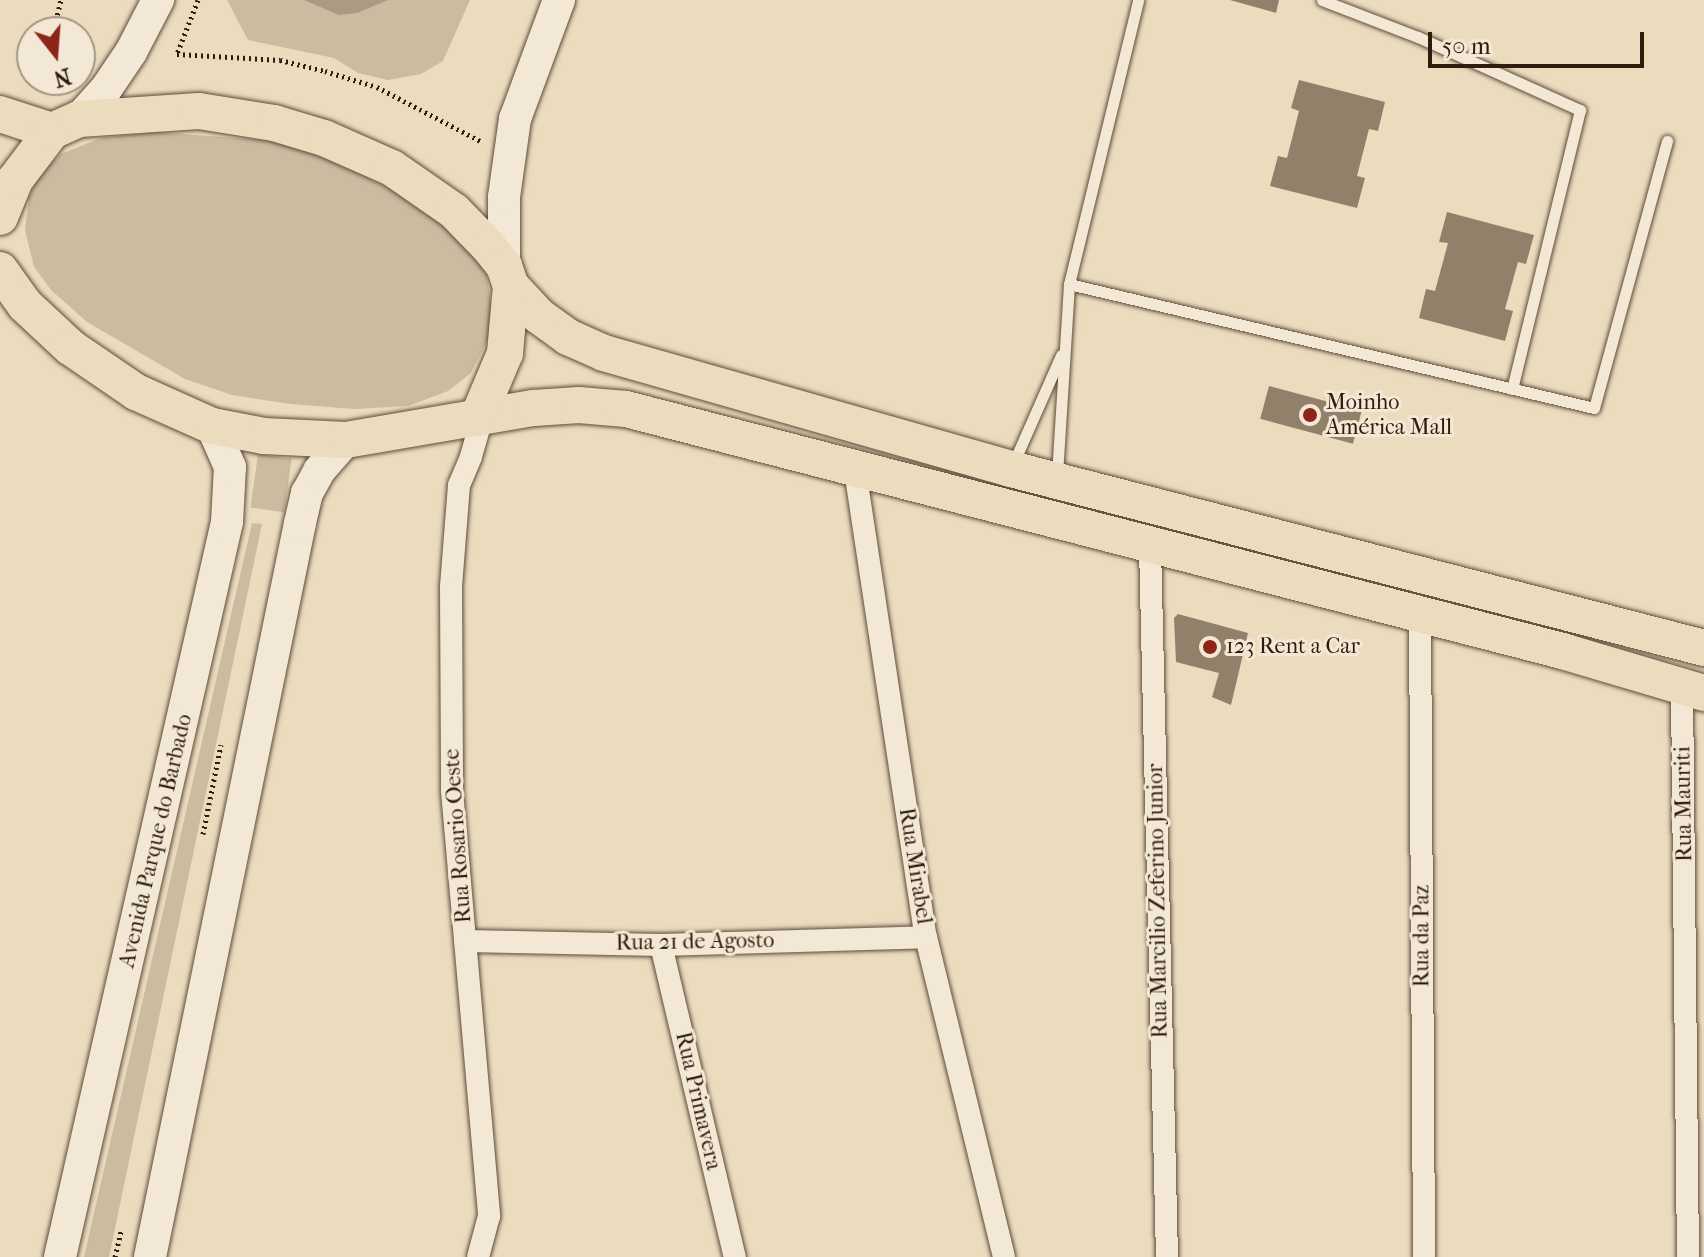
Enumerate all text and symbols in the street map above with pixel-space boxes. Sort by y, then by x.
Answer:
north arrow [16,16,96,96]
scale bar [1432,16,1648,66]
text: 50 m [1442,32,1491,60]
text: N [51,62,74,92]
place label: Moinho América Mall [1326,389,1452,440]
marker: Moinho América Mall [1301,406,1319,424]
place label: 123 Rent a Car [1226,634,1360,660]
marker: 123 Rent a Car [1201,638,1219,656]
street label: Avenida Parque do Barbado [114,712,198,970]
street label: Rua Mauriti [1670,746,1698,862]
street label: Rua Rosario Oeste [439,748,477,924]
street label: Rua Marcilio Zeferino Junior [1142,763,1174,1039]
street label: Rua Mirabel [893,806,937,926]
street label: Rua da Paz [1409,885,1435,987]
street label: Rua 21 de Agosto [615,927,775,957]
street label: Rua Primavera [669,1029,727,1173]

